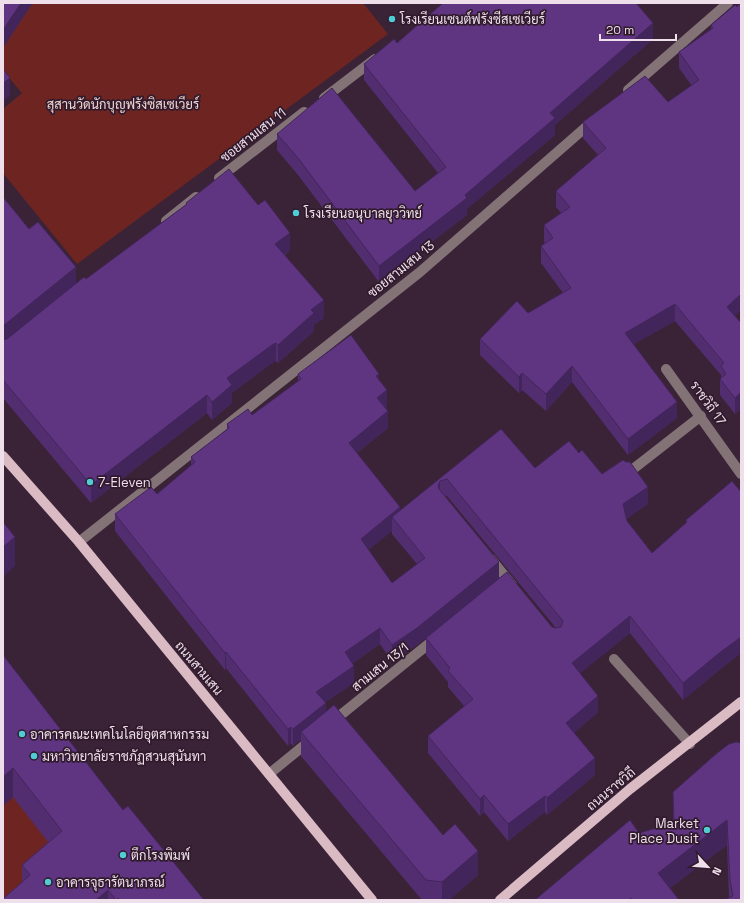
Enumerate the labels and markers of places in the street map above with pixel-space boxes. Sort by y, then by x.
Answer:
place label: โรงเรียนเซนต์ฟรังซีสเซเวียร์ [399,10,545,28]
marker: โรงเรียนเซนต์ฟรังซีสเซเวียร์ [387,14,397,24]
place label: โรงเรียนอนุบาลยุววิทย์ [303,204,422,223]
marker: โรงเรียนอนุบาลยุววิทย์ [291,208,301,218]
place label: 7-Eleven [98,474,151,491]
marker: 7-Eleven [85,477,95,487]
place label: อาคารคณะเทคโนโลยีอุตสาหกรรม [30,725,209,744]
marker: อาคารคณะเทคโนโลยีอุตสาหกรรม [17,729,27,739]
place label: มหาวิทยาลัยราชภัฏสวนสุนันทา [42,748,206,766]
marker: มหาวิทยาลัยราชภัฏสวนสุนันทา [29,751,39,761]
place label: Market Place Dusit [629,815,699,847]
marker: Market Place Dusit [702,825,712,835]
place label: ตึกโรงพิมพ์ [131,846,190,864]
marker: ตึกโรงพิมพ์ [118,850,128,860]
place label: อาคารจุธารัตนาภรณ์ [56,873,165,892]
marker: อาคารจุธารัตนาภรณ์ [43,877,53,887]

